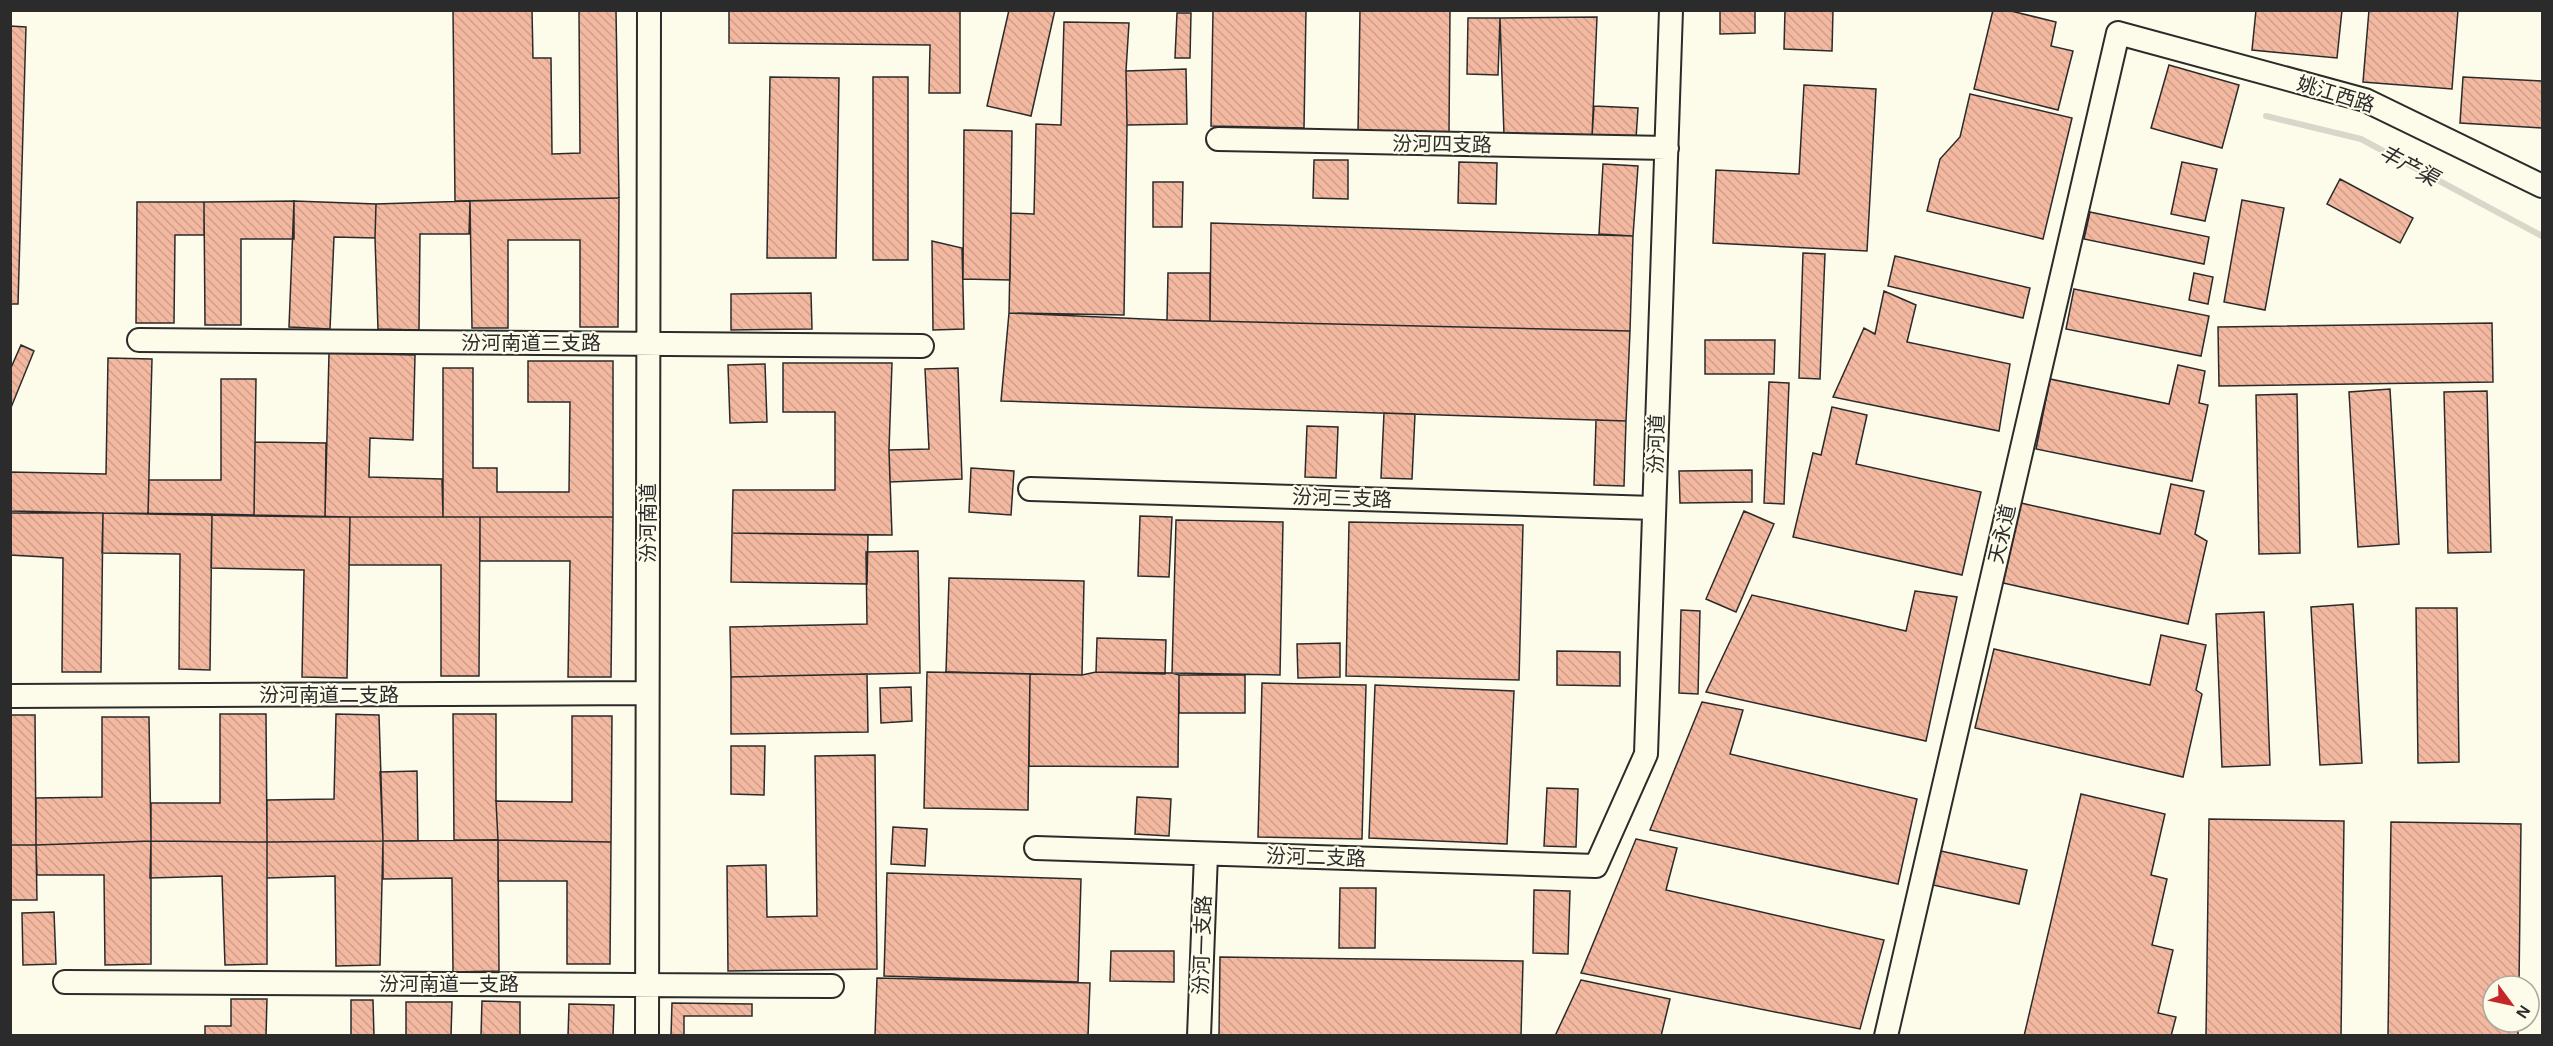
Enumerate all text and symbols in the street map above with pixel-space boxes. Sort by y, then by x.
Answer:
street label: 姚江西路 [2295,72,2377,116]
street label: 汾河四支路 [1392,132,1492,156]
water label: 丰产渠 [2376,140,2445,191]
street label: 汾河南道三支路 [461,332,601,354]
street label: 汾河道 [1644,414,1668,474]
street label: 汾河南道 [637,483,659,563]
street label: 汾河三支路 [1292,485,1392,511]
street label: 天永道 [1985,502,2019,566]
street label: 汾河南道二支路 [259,684,399,706]
street label: 汾河二支路 [1266,844,1366,870]
street label: 汾河一支路 [1189,895,1215,995]
street label: 汾河南道一支路 [379,973,519,995]
north arrow [2481,974,2541,1034]
text: N [2513,1002,2533,1021]

